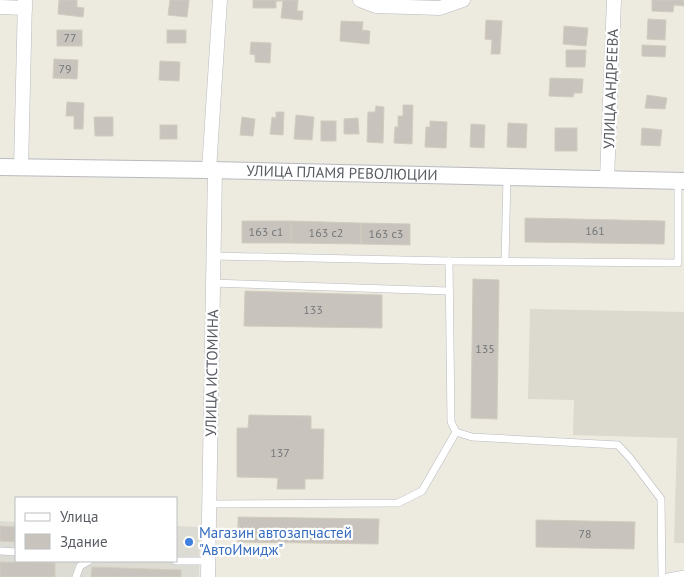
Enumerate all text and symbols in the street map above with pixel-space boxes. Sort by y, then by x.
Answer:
street label: УЛИЦА АНДРЕЕВА [599,28,622,149]
house number: 77 [63,30,77,45]
house number: 79 [58,61,72,76]
street label: УЛИЦА ПЛАМЯ РЕВОЛЮЦИИ [246,161,438,184]
house number: 161 [585,223,605,238]
house number: 163 с1 [249,224,283,239]
house number: 163 с2 [309,225,343,240]
house number: 163 с3 [369,226,403,241]
house number: 133 [303,302,323,317]
street label: УЛИЦА ИСТОМИНА [201,309,222,437]
house number: 135 [475,341,495,356]
house number: 137 [270,445,290,460]
legend [15,497,178,562]
text: Улица [60,507,98,526]
place label: Магазин автозапчастей "АвтоИмидж" [199,523,352,559]
house number: 78 [578,526,592,541]
text: Здание [60,532,108,551]
marker: Магазин автозапчастей "АвтоИмидж" [183,536,195,548]

